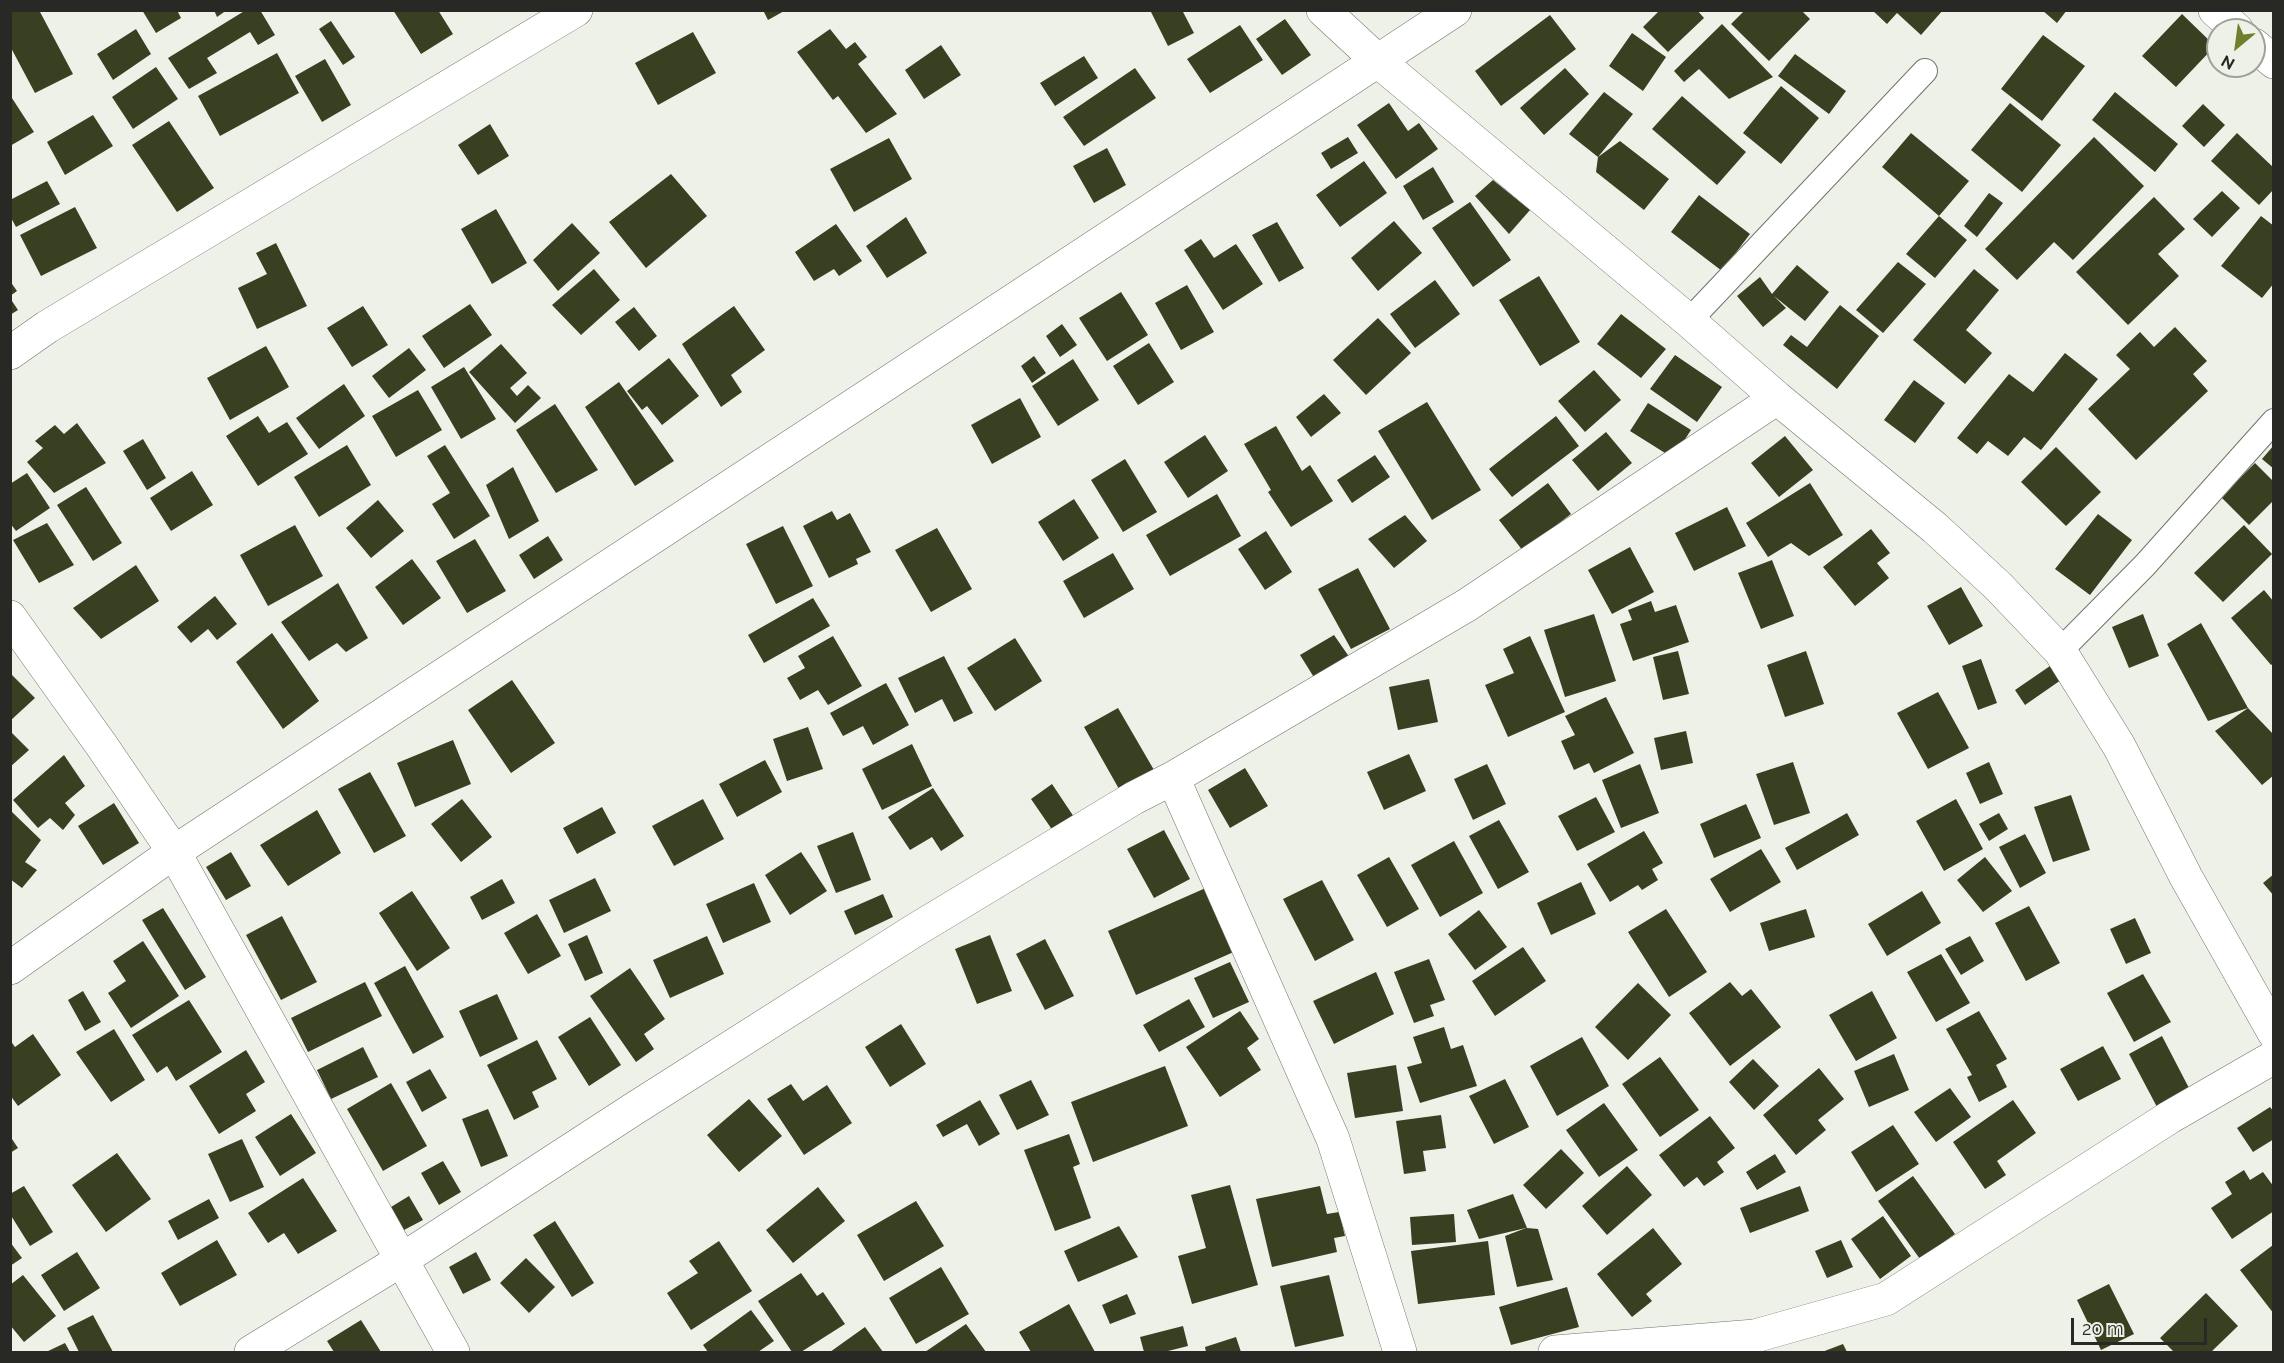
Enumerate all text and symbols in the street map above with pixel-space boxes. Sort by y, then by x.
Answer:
north arrow [2206,18,2266,78]
text: N [2218,51,2238,74]
scale bar [2074,1306,2210,1344]
text: 20 m [2082,1318,2124,1339]

